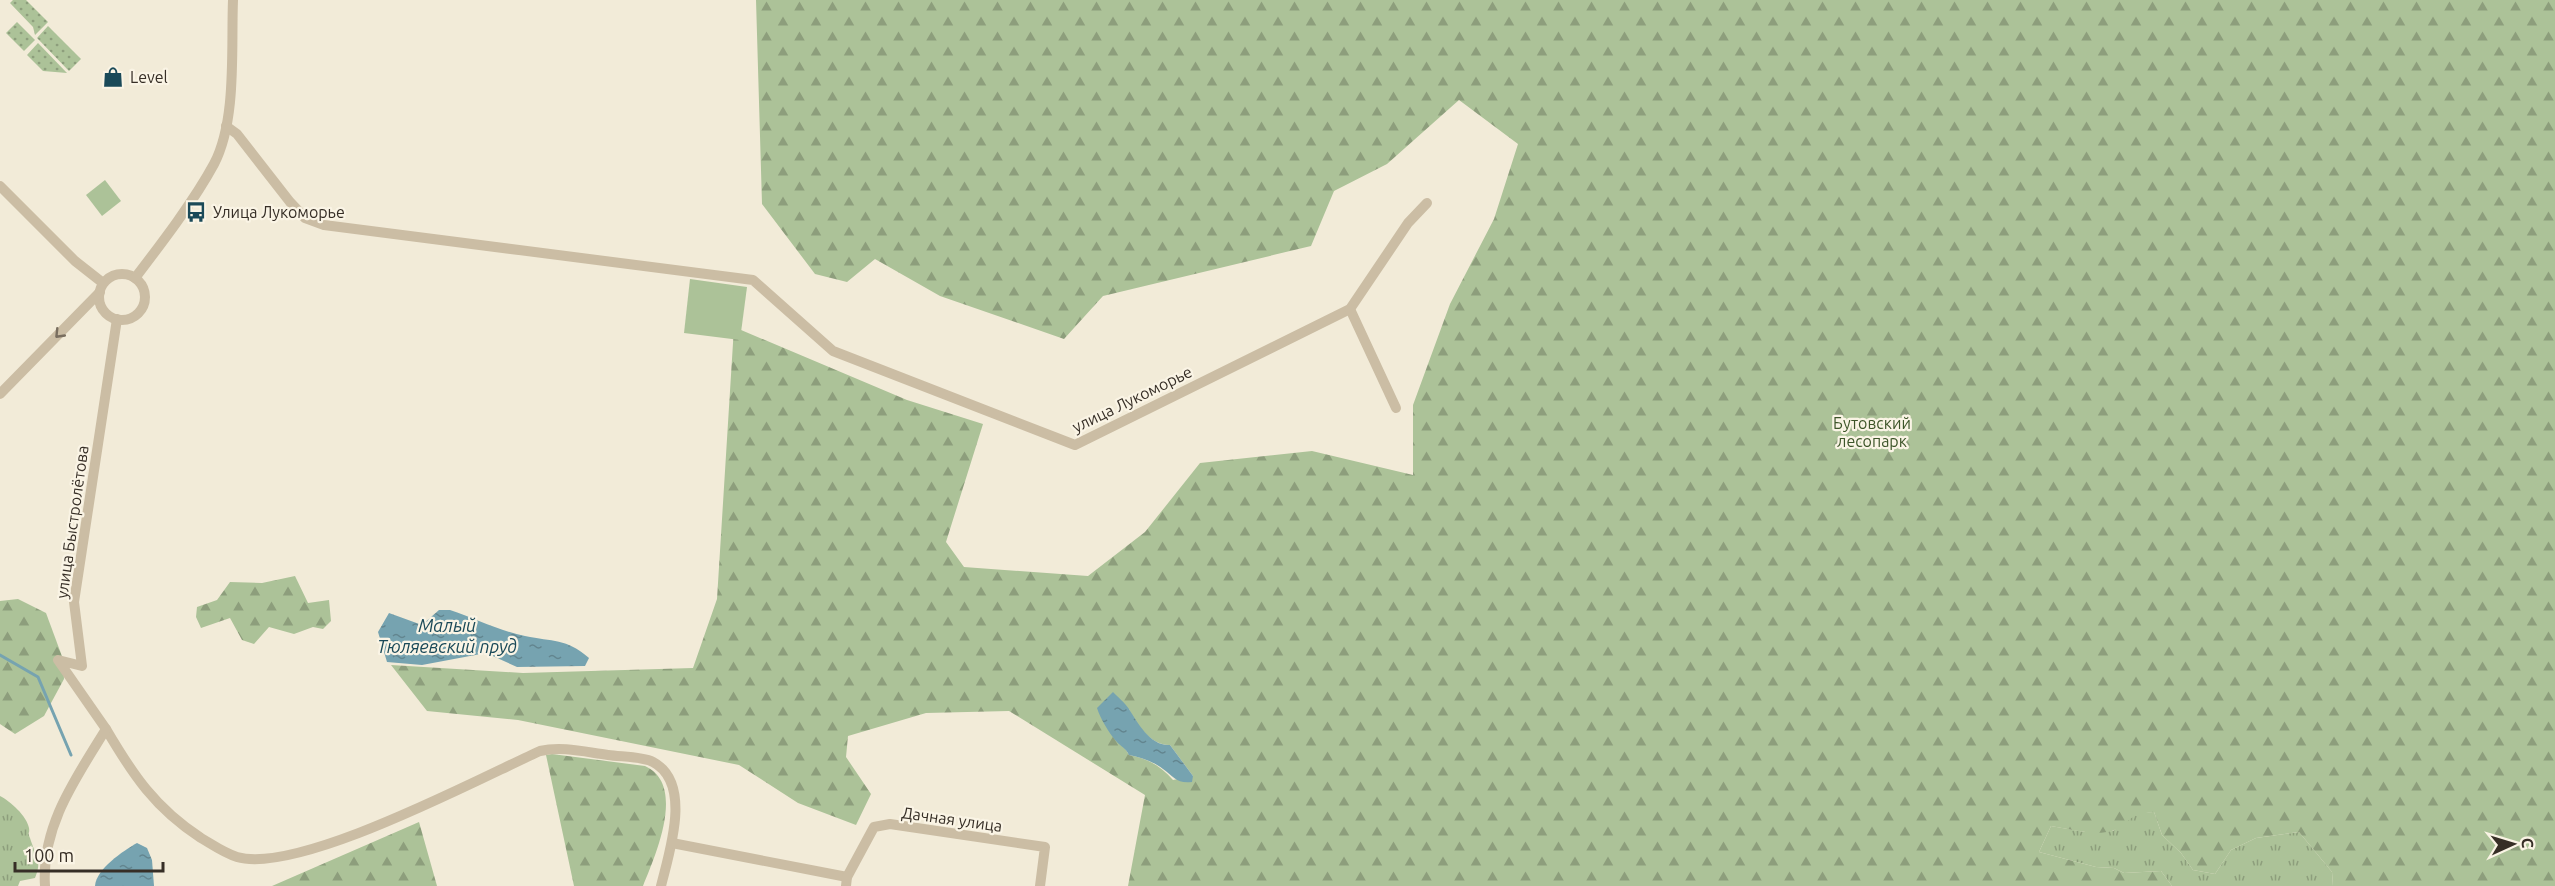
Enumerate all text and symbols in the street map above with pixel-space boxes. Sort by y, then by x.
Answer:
shop icon: Level [101,65,125,89]
place label: Level [130,68,168,86]
bus stop icon: Улица Лукоморье [184,200,208,224]
place label: Улица Лукоморье [213,203,345,221]
one-way arrow [56,327,67,338]
street label: улица Лукоморье [1069,362,1195,436]
park label: Бутовский лесопарк [1833,414,1911,450]
street label: улица Быстролётова [52,444,92,600]
water label: Малый Тюляевский пруд [377,615,517,656]
street label: Дачная улица [901,803,1003,835]
north arrow [2483,814,2543,874]
scale bar [15,835,164,873]
text: С [2519,837,2537,849]
text: 100 m [24,845,74,865]

